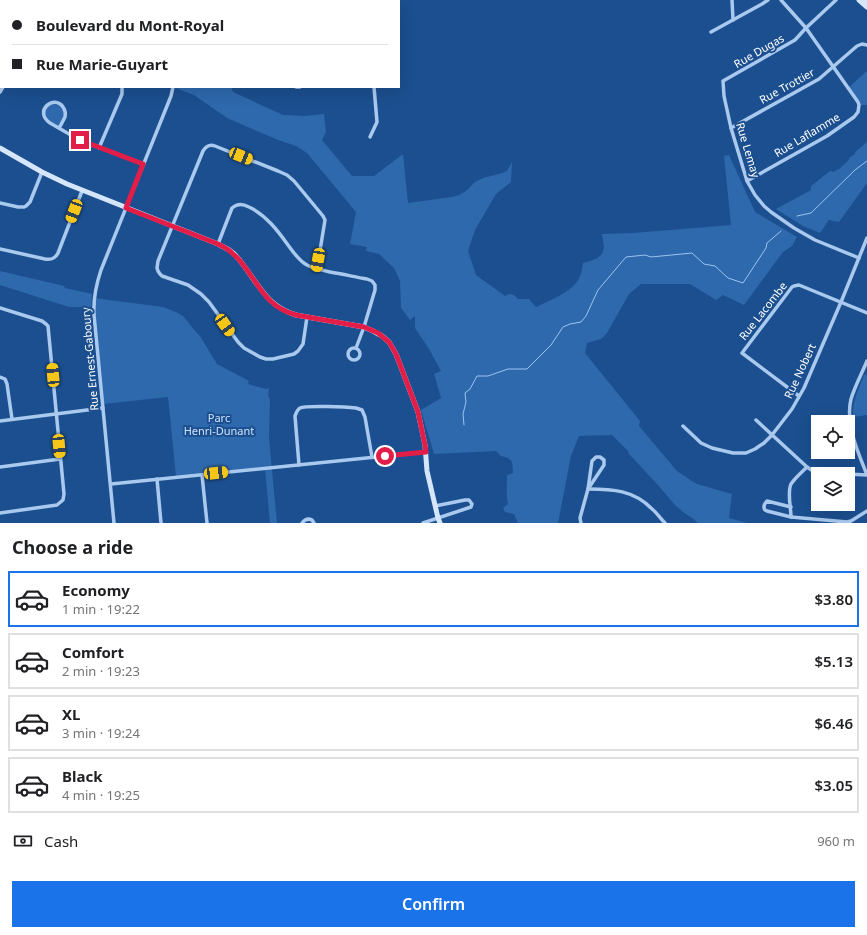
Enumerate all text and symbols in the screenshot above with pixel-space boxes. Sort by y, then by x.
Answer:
text: Boulevard du Mont-Royal [36,15,224,35]
street label: Rue Dugas [731,30,787,71]
text: Rue Marie-Guyart [36,54,168,74]
street label: Rue Trottier [757,64,817,107]
street label: Rue Laflamme [771,109,842,160]
street label: Rue Lemay [733,121,764,180]
route end [71,131,89,149]
car [228,146,254,166]
car [64,198,84,224]
car [310,247,326,273]
street label: Rue Lacombe [735,279,790,343]
street label: Rue Ernest-Gaboury [77,306,101,411]
car [213,312,237,338]
street label: Rue Nobert [780,341,819,401]
car [46,363,60,387]
park label: Parc Henri-Dunant [184,410,254,438]
map controls [811,415,855,511]
button: locate [811,415,855,459]
car [52,434,66,458]
route start [376,447,394,465]
car [203,466,229,480]
button: layers [811,467,855,511]
text: Choose a ride [12,535,133,559]
text: Economy [62,580,130,600]
icon: car [14,581,50,617]
text: $3.80 [815,589,853,609]
text: 1 min · 19:22 [62,600,140,618]
text: Comfort [62,642,124,662]
icon: car [14,643,50,679]
text: $5.13 [815,651,853,671]
text: 2 min · 19:23 [62,662,140,680]
text: XL [62,704,80,724]
icon: car [14,705,50,741]
text: $6.46 [815,713,853,733]
text: 3 min · 19:24 [62,724,140,742]
text: Black [62,766,102,786]
icon: car [14,767,50,803]
text: $3.05 [815,775,853,795]
text: 4 min · 19:25 [62,786,140,804]
icon: cash [12,830,34,852]
text: Cash [44,831,78,851]
text: 960 m [817,832,855,850]
button: Confirm [12,881,855,927]

